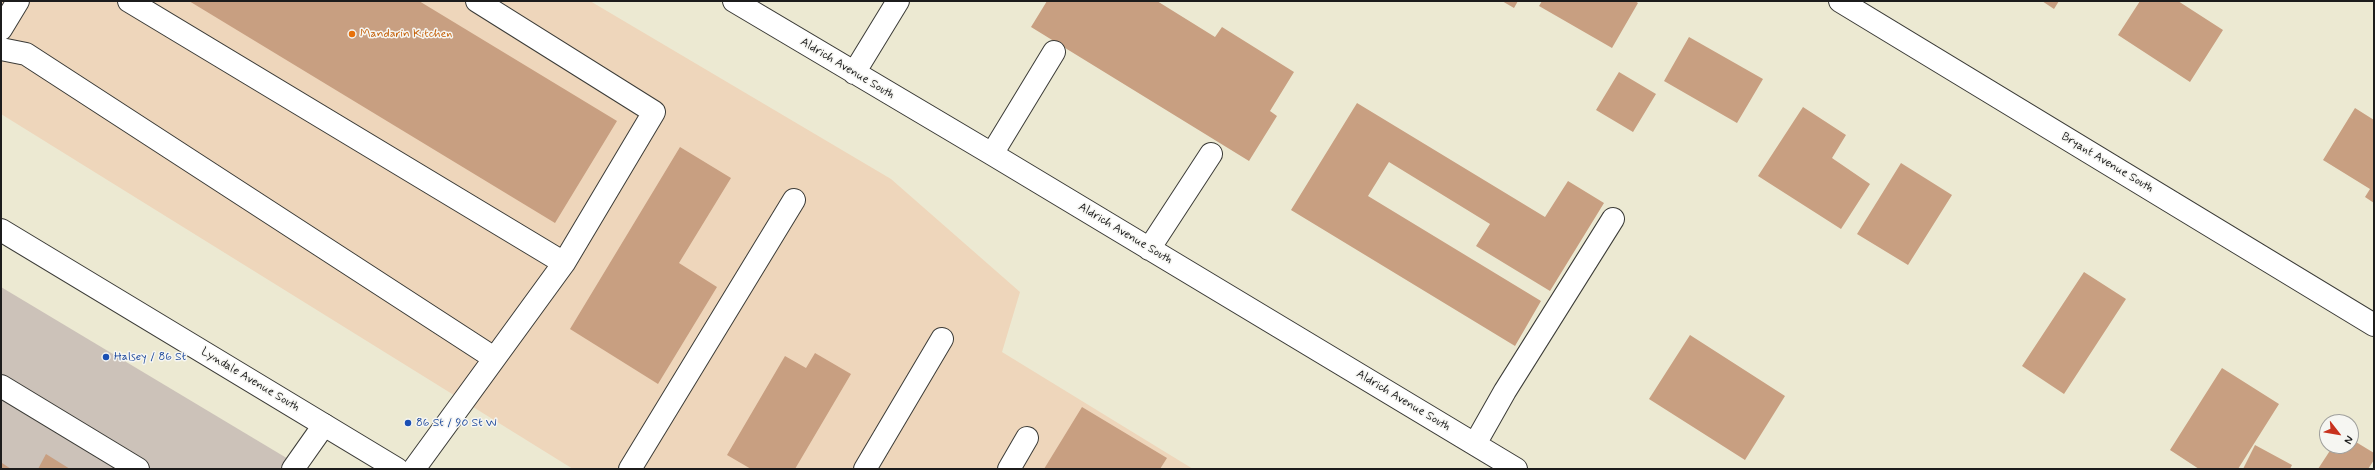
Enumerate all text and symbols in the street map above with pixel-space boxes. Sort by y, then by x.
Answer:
place label: Mandarin Kitchen [360,27,452,41]
marker: Mandarin Kitchen [347,29,357,39]
street label: Aldrich Avenue South [797,35,897,103]
street label: Bryant Avenue South [2058,130,2156,196]
street label: Aldrich Avenue South [1075,200,1175,268]
street label: Lyndale Avenue South [198,345,302,415]
place label: Halsey / 86 St [114,350,186,364]
marker: Halsey / 86 St [101,352,111,362]
street label: Aldrich Avenue South [1353,367,1453,435]
north arrow [2319,414,2359,454]
place label: 86 St / 90 St W [416,416,497,430]
marker: 86 St / 90 St W [403,418,413,428]
text: N [2341,433,2356,446]

